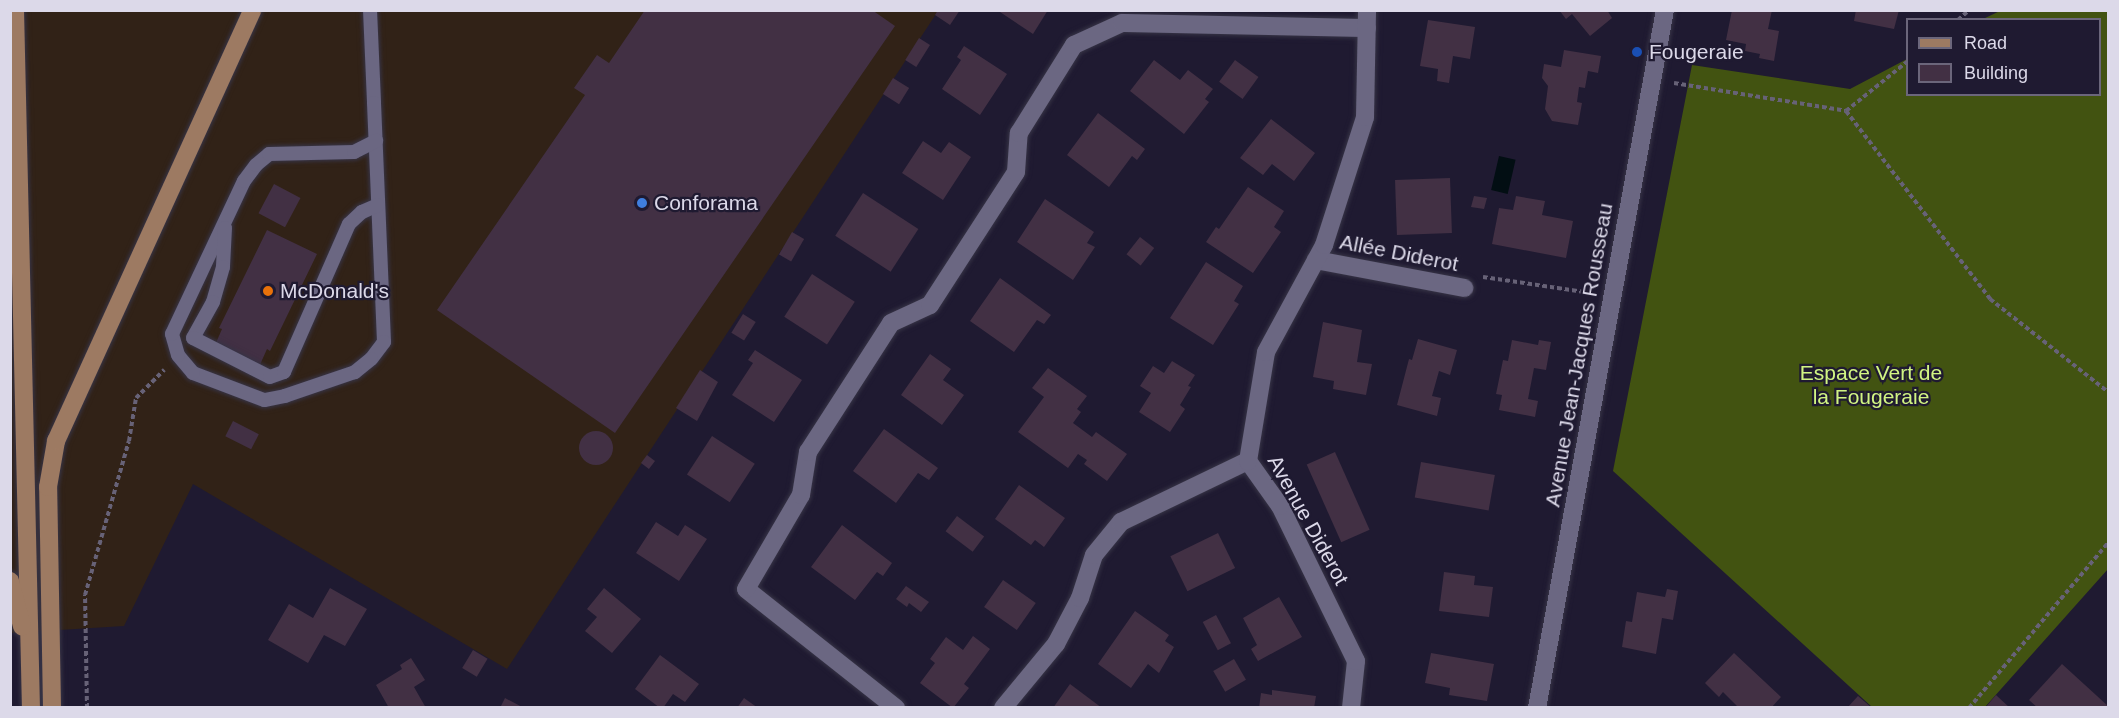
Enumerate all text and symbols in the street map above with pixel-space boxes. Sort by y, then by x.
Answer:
legend [1906,18,2101,96]
text: Road [1964,33,2007,53]
place label: Fougeraie [1649,39,1744,65]
marker: Fougeraie [1630,45,1644,59]
text: Building [1964,63,2028,83]
place label: Conforama [654,190,758,216]
marker: Conforama [635,196,649,210]
street label: Avenue Jean-Jacques Rousseau [1540,201,1618,509]
street label: Allée Diderot [1338,229,1460,277]
place label: McDonald's [280,278,389,304]
marker: McDonald's [261,284,275,298]
park label: Espace Vert de la Fougeraie [1800,360,1942,410]
street label: Avenue Diderot [1262,451,1354,589]

